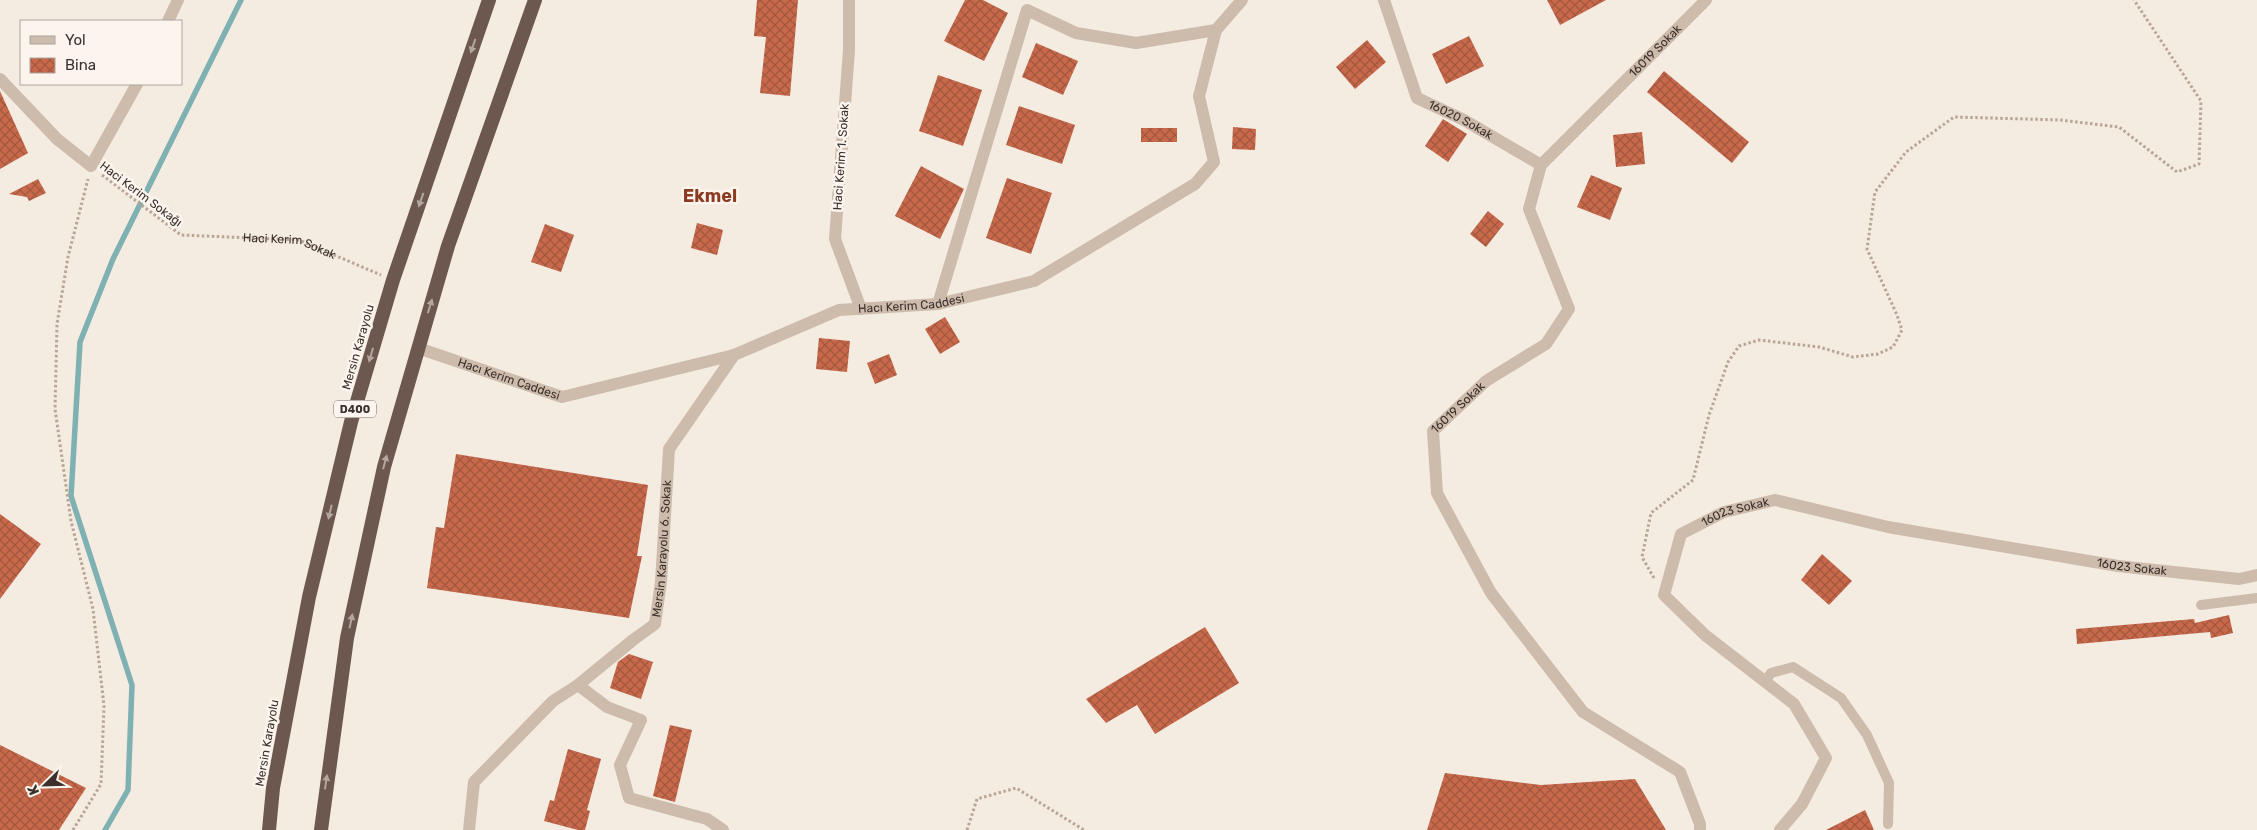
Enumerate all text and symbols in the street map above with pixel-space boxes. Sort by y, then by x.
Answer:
legend [20,20,182,85]
street label: 16019 Sokak [1626,21,1685,80]
text: Yol [65,31,86,49]
one-way arrow [469,39,477,54]
text: Bina [65,56,96,74]
street label: 16020 Sokak [1426,97,1496,143]
street label: Haci Kerim 1. Sokak [830,103,852,211]
street label: Haci Kerim Sokağı [97,158,185,230]
district label: Ekmel [683,185,737,207]
one-way arrow [416,193,424,208]
street label: Haci Kerim Sokak [243,231,339,262]
street label: Hacı Kerim Caddesi [858,291,966,316]
one-way arrow [426,298,434,313]
street label: Mersin Karayolu [339,303,377,391]
one-way arrow [367,347,375,362]
street label: Hacı Kerim Caddesi [456,355,562,403]
street label: 16019 Sokak [1428,379,1488,436]
road number: D400 [334,400,376,418]
one-way arrow [381,455,389,470]
street label: Mersin Karayolu 6. Sokak [649,479,674,618]
street label: 16023 Sokak [1699,494,1771,529]
one-way arrow [326,504,334,519]
street label: 16023 Sokak [2096,556,2168,578]
one-way arrow [347,613,355,629]
street label: Mersin Karayolu [252,698,282,788]
north arrow [20,760,70,810]
one-way arrow [323,773,331,789]
text: K [24,782,43,797]

